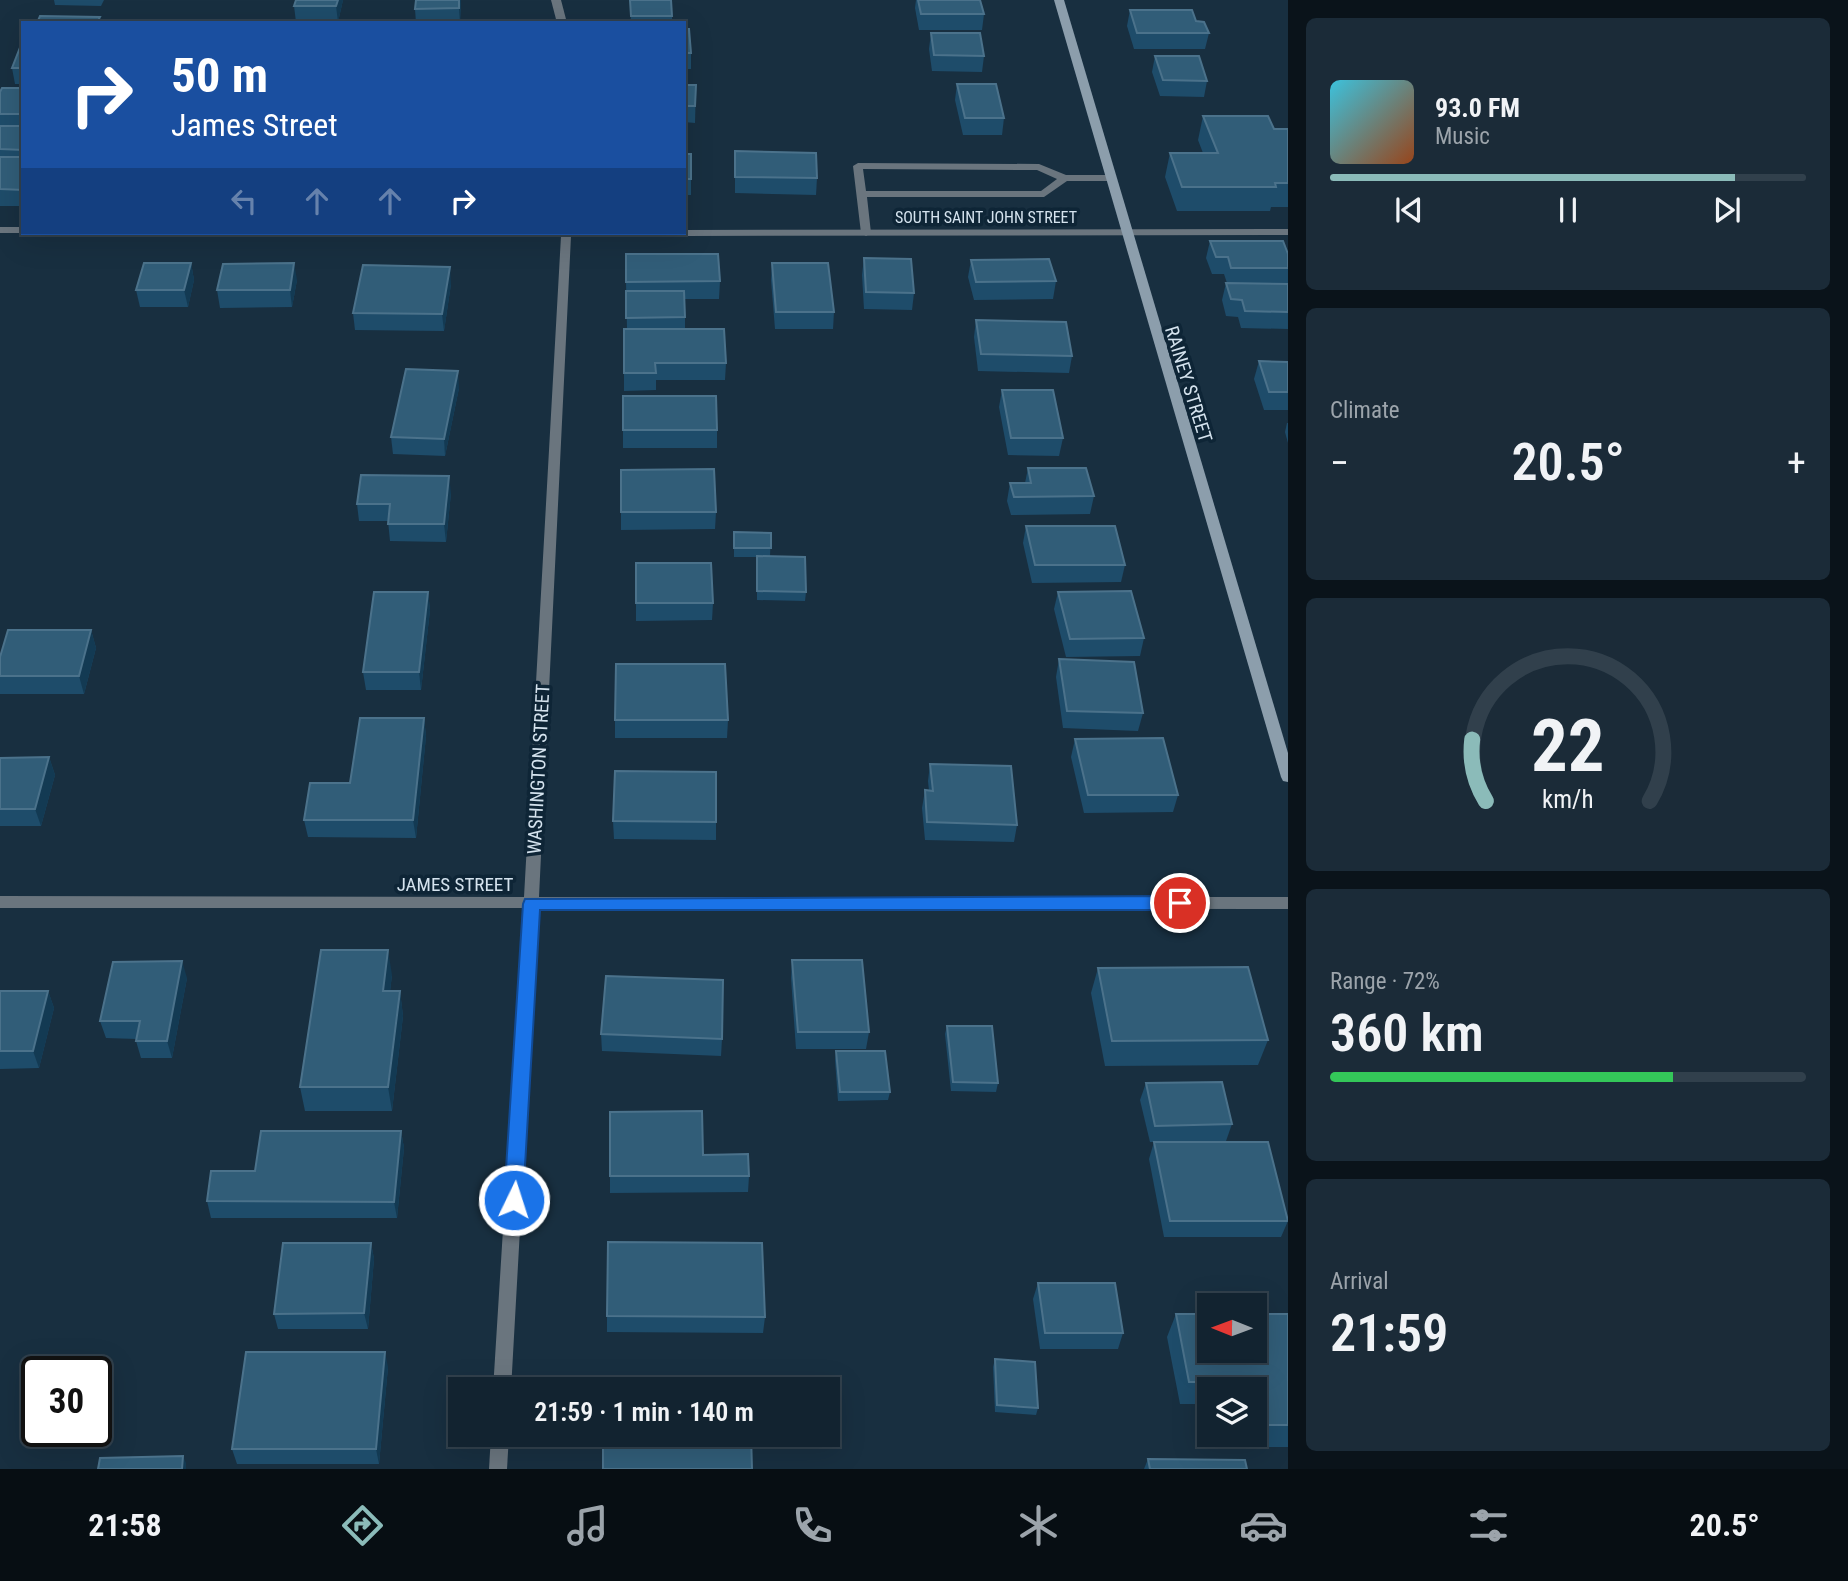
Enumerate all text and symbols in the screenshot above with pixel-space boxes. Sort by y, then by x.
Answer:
text: 50 m [171,47,268,104]
icon: right [56,49,147,140]
text: 93.0 FM [1435,93,1520,123]
text: James Street [171,106,338,144]
text: Music [1435,123,1490,150]
icon: left [225,182,263,220]
icon: ahead [298,182,336,220]
icon: ahead [371,182,409,220]
icon: right [444,182,482,220]
icon: previous [1390,191,1428,229]
icon: pause [1549,191,1587,229]
icon: next [1708,191,1746,229]
street label: SOUTH SAINT JOHN STREET [895,208,1077,227]
street label: RAINEY STREET [1160,323,1217,445]
text: Climate [1330,397,1400,424]
text: 20.5° [1511,432,1625,493]
text: − [1330,441,1349,485]
text: + [1787,441,1806,485]
street label: WASHINGTON STREET [523,683,554,855]
text: 22 [1531,703,1605,789]
text: km/h [1542,784,1594,813]
street label: JAMES STREET [397,873,513,896]
pin [1150,873,1210,933]
icon: arrive [1161,884,1199,922]
text: Range · 72% [1330,968,1440,995]
text: 360 km [1330,1003,1484,1064]
position arrow [477,1163,551,1237]
text: Arrival [1330,1268,1389,1295]
north arrow [1197,1293,1267,1363]
map controls [1197,1293,1267,1447]
text: 21:59 [1330,1303,1448,1364]
speed limit sign: 30 [21,1356,112,1447]
button: layers [1197,1377,1267,1447]
text: 21:59 · 1 min · 140 m [534,1397,754,1427]
icon: directions [338,1501,387,1550]
icon: music [563,1501,612,1550]
icon: phone [788,1501,837,1550]
icon: climate [1014,1501,1063,1550]
icon: car [1239,1501,1288,1550]
icon: filters [1464,1501,1513,1550]
text: 21:58 [88,1506,162,1544]
text: 20.5° [1690,1506,1760,1544]

